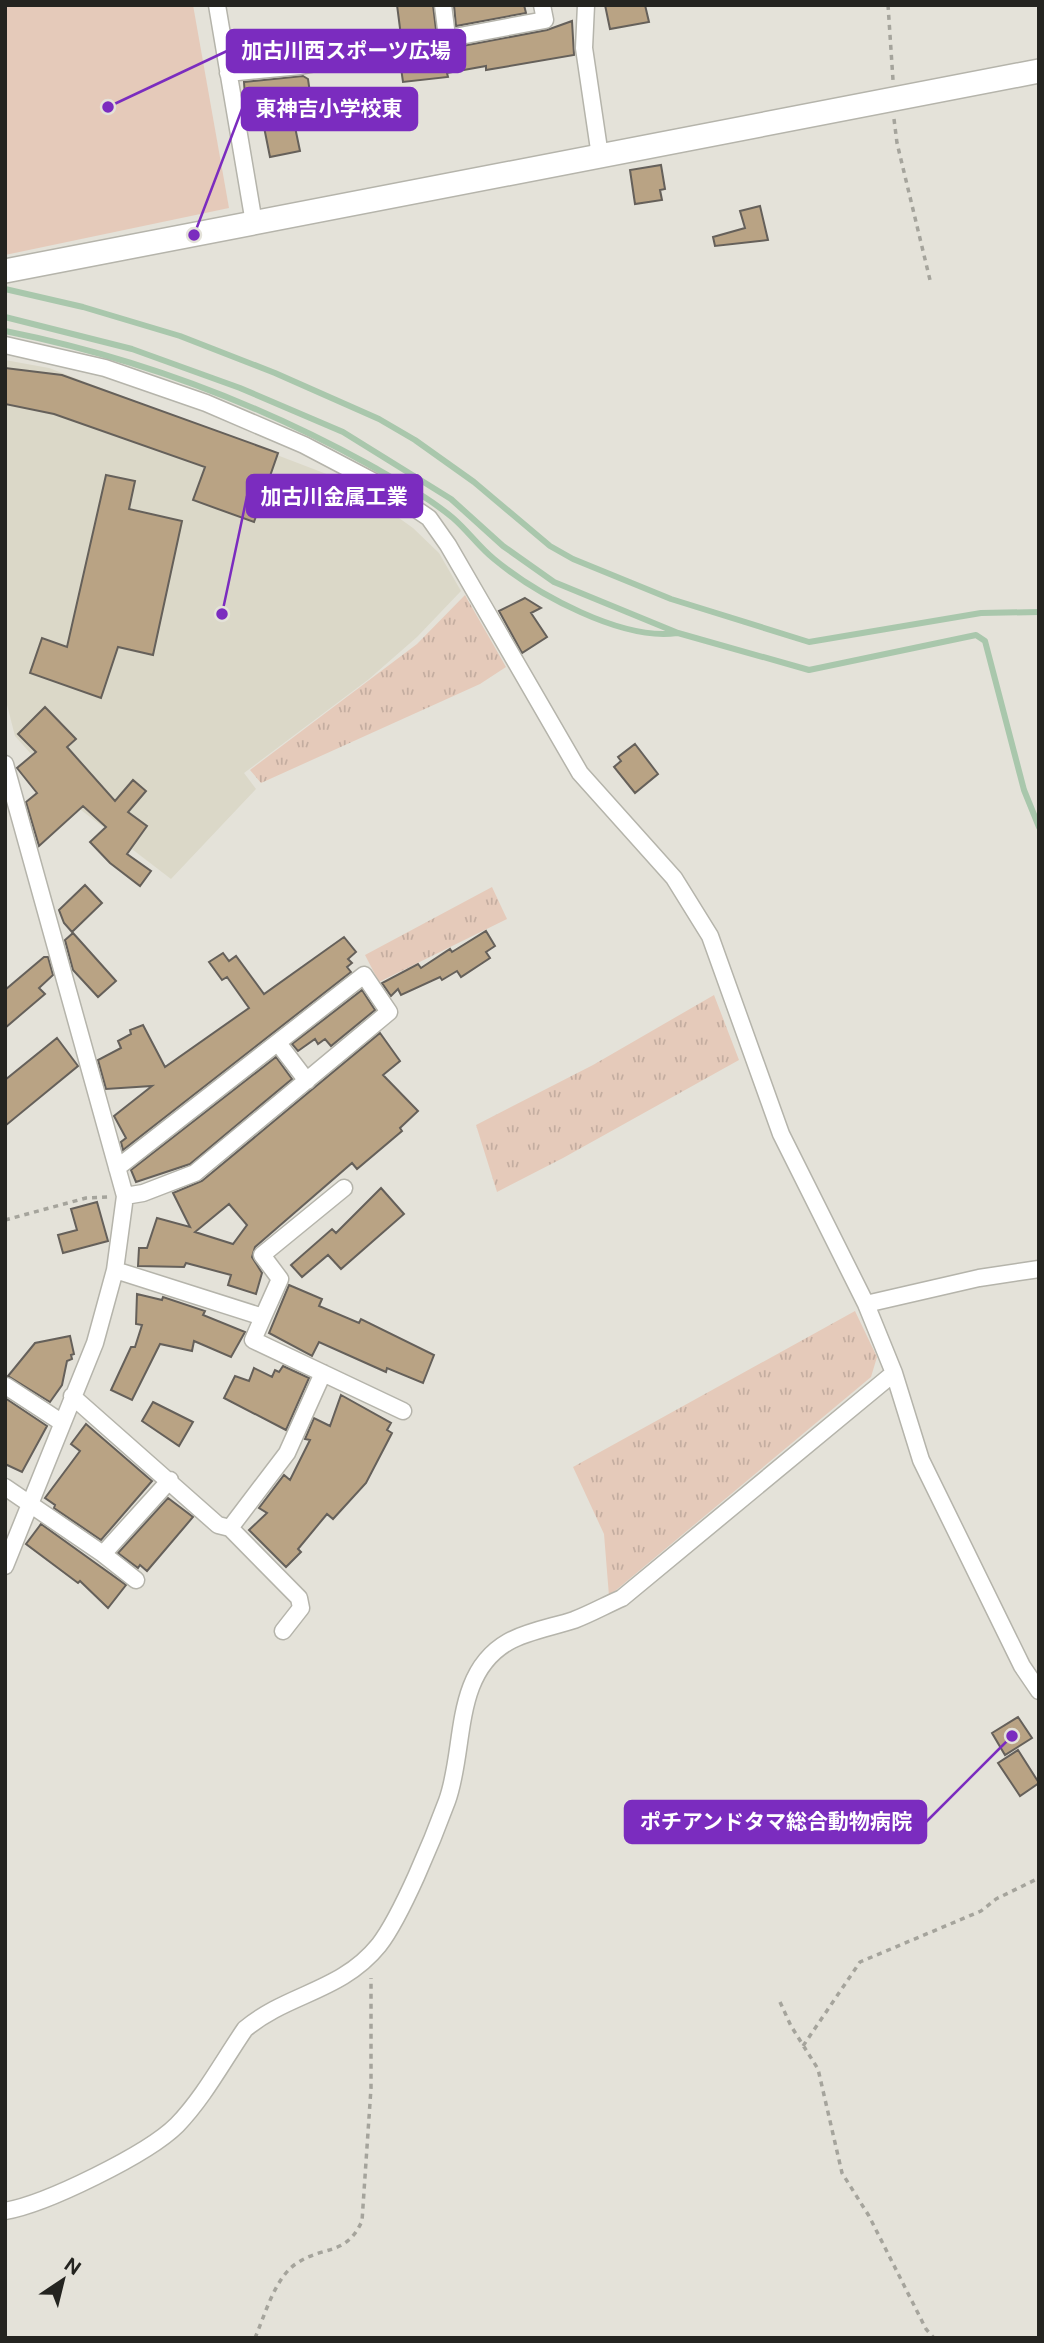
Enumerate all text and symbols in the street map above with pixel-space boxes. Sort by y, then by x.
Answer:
callout: 加古川西スポーツ広場 [227,30,465,72]
text: 加古川西スポーツ広場 [241,38,451,63]
callout: 東神吉小学校東 [242,88,417,130]
text: 東神吉小学校東 [256,96,403,121]
callout: 加古川金属工業 [247,475,422,517]
text: 加古川金属工業 [261,484,408,509]
callout: ポチアンドタマ総合動物病院 [625,1801,926,1843]
text: ポチアンドタマ総合動物病院 [640,1809,912,1834]
north arrow [28,2245,98,2315]
text: N [60,2253,85,2279]

